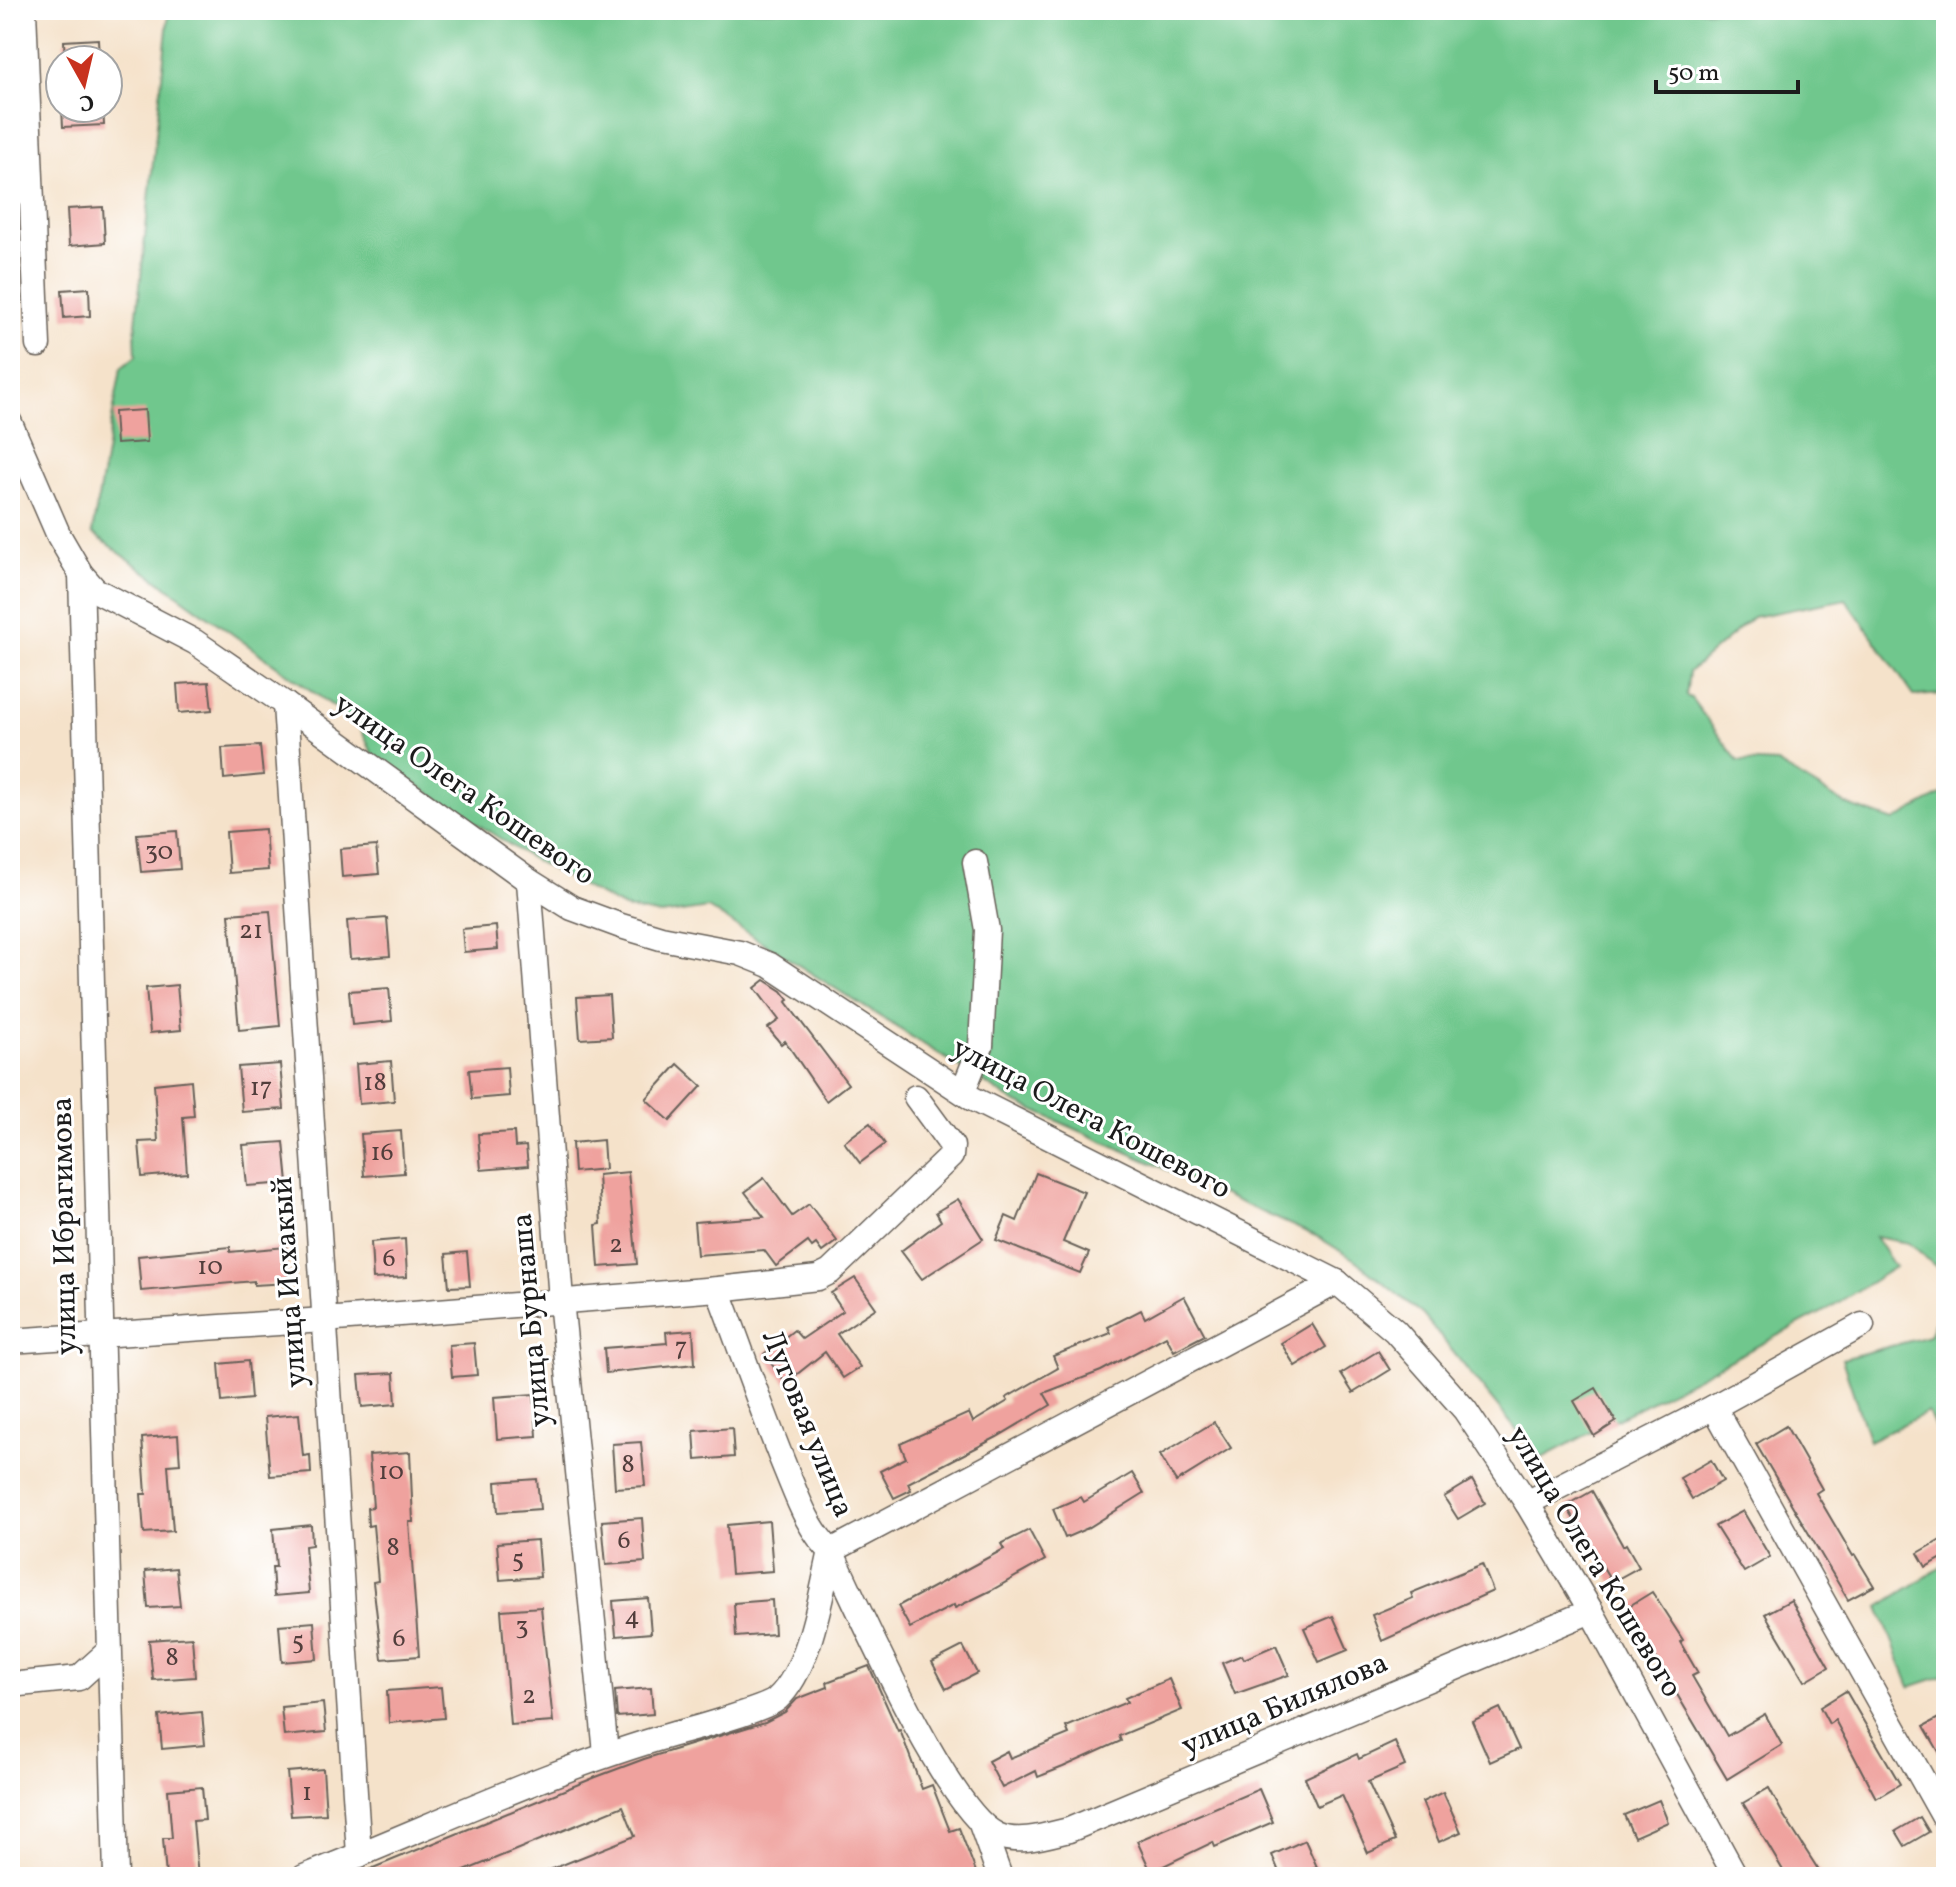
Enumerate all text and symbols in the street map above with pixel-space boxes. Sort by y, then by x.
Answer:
north arrow [44,44,124,124]
scale bar [1656,44,1798,94]
text: 50 m [1668,57,1720,91]
text: С [77,85,96,118]
street label: улица Олега Кошевого [325,684,603,896]
house number: 30 [145,834,173,870]
house number: 21 [239,913,263,949]
street label: улица Олега Кошевого [944,1028,1238,1210]
house number: 18 [363,1065,387,1101]
house number: 17 [250,1070,272,1106]
street label: улица Ибрагимова [42,1097,88,1355]
house number: 16 [370,1135,394,1171]
street label: улица Исхакый [262,1175,318,1389]
street label: улица Бурнаша [502,1211,562,1429]
house number: 2 [609,1227,623,1263]
house number: 6 [382,1241,396,1277]
house number: 10 [197,1249,223,1285]
street label: Луговая улица [750,1324,864,1524]
house number: 7 [675,1330,687,1366]
street label: улица Олега Кошевого [1496,1418,1692,1706]
house number: 8 [621,1447,635,1483]
house number: 10 [378,1454,404,1490]
house number: 6 [617,1523,631,1559]
house number: 8 [386,1530,400,1566]
house number: 5 [512,1542,524,1578]
house number: 4 [624,1599,640,1635]
house number: 3 [515,1609,529,1645]
house number: 6 [392,1621,406,1657]
house number: 5 [292,1624,304,1660]
house number: 8 [165,1640,179,1676]
street label: улица Билялова [1175,1643,1395,1767]
house number: 2 [522,1678,536,1714]
house number: 1 [302,1775,312,1811]

